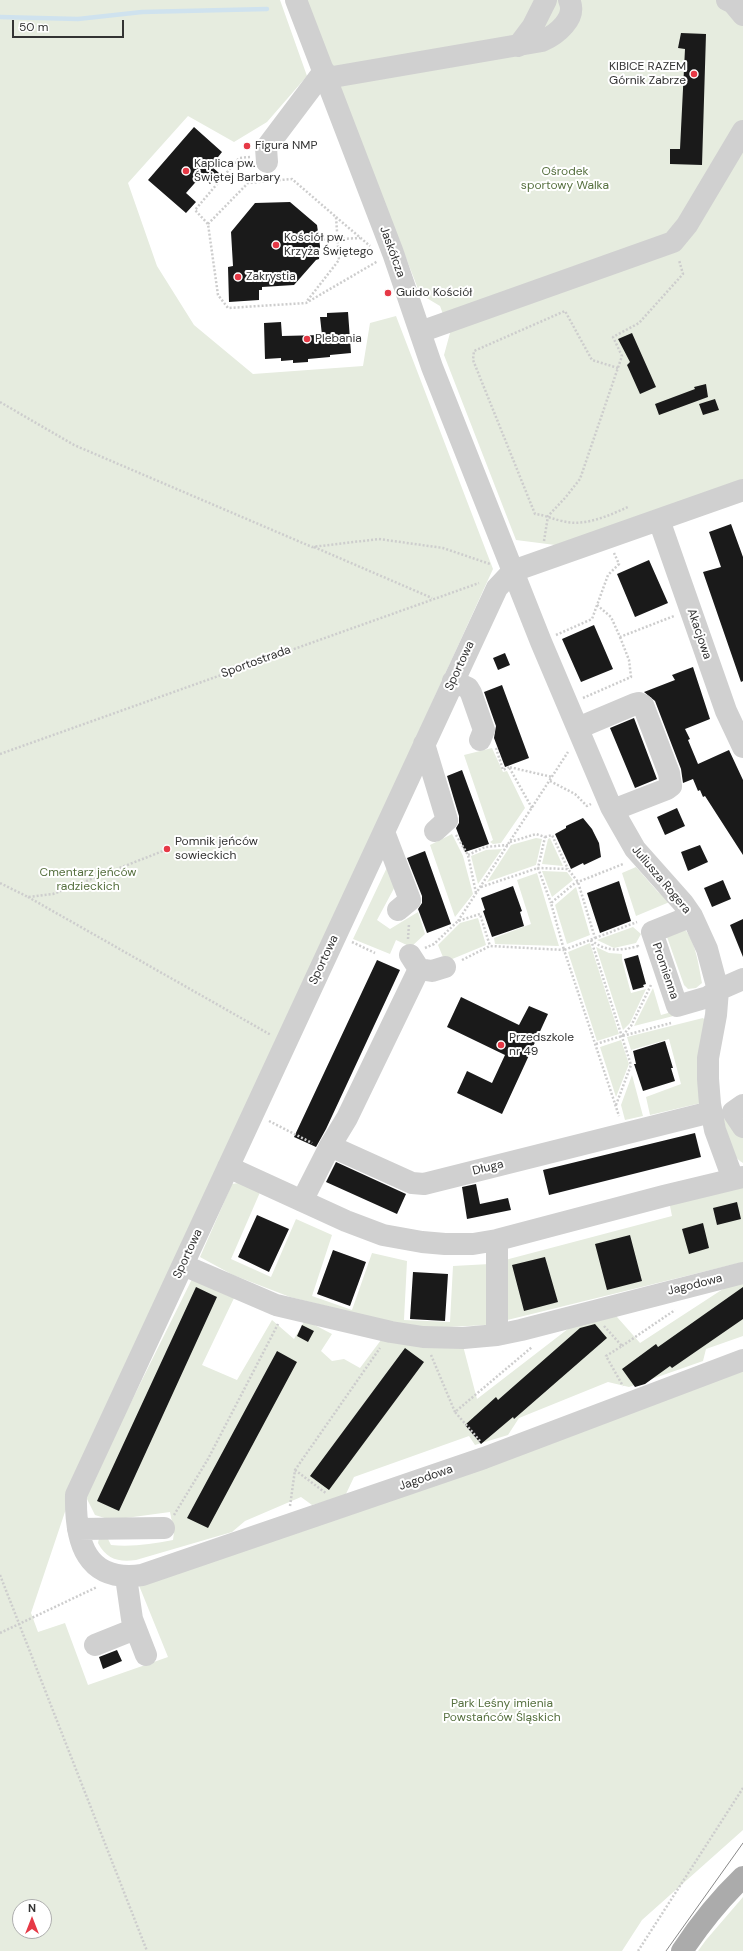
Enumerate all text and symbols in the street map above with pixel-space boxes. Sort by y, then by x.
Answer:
scale bar [14,12,126,38]
text: 50 m [19,19,48,35]
place label: KIBICE RAZEM Górnik Zabrze [609,60,686,88]
marker: KIBICE RAZEM Górnik Zabrze [689,69,699,79]
place label: Figura NMP [255,139,317,153]
marker: Figura NMP [242,141,252,151]
place label: Kaplica pw. Świętej Barbary [194,157,280,185]
park label: Ośrodek sportowy Walka [521,165,609,193]
marker: Kaplica pw. Świętej Barbary [181,166,191,176]
street label: Jaskółcza [376,225,408,279]
place label: Kościół pw. Krzyża Świętego [284,231,373,259]
marker: Kościół pw. Krzyża Świętego [271,240,281,250]
place label: Zakrystia [246,270,296,284]
marker: Zakrystia [233,272,243,282]
place label: Guido Kościół [396,286,472,300]
marker: Guido Kościół [383,288,393,298]
place label: Plebania [315,332,362,346]
marker: Plebania [302,334,312,344]
street label: Akacjowa [684,607,714,661]
street label: Sportowa [442,639,478,693]
street label: Sportostrada [219,643,293,681]
place label: Pomnik jeńców sowieckich [175,835,258,863]
street label: Juliusza Rogera [628,843,694,917]
marker: Pomnik jeńców sowieckich [162,844,172,854]
park label: Cmentarz jeńców radzieckich [40,866,136,894]
street label: Sportowa [306,933,342,987]
street label: Promienna [649,941,681,1001]
place label: Przedszkole nr 49 [509,1031,574,1059]
marker: Przedszkole nr 49 [496,1040,506,1050]
street label: Długa [471,1157,505,1179]
street label: Sportowa [170,1227,206,1281]
street label: Jagodowa [666,1271,724,1299]
street label: Jagodowa [397,1462,455,1494]
park label: Park Leśny imienia Powstańców Śląskich [443,1697,561,1725]
north arrow [12,1899,52,1939]
text: N [28,1901,36,1915]

